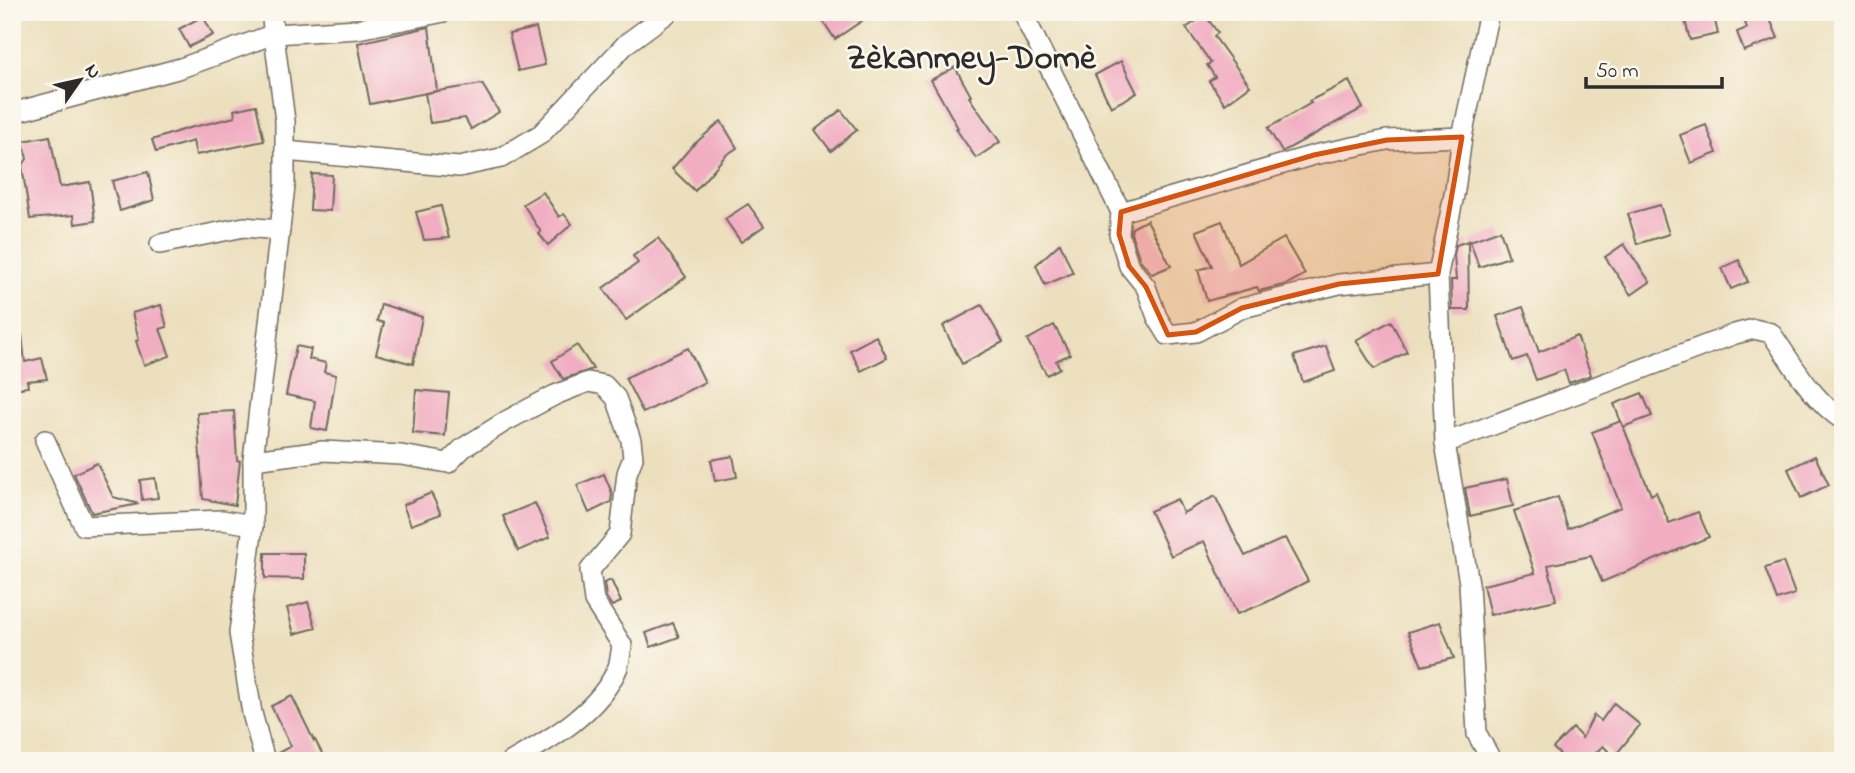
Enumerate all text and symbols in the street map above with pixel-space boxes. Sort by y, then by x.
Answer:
district label: Zèkanmey-Domè [846,34,1097,86]
north arrow [46,46,116,116]
scale bar [1586,46,1722,90]
text: 50 m [1596,57,1639,87]
text: N [77,59,107,85]

